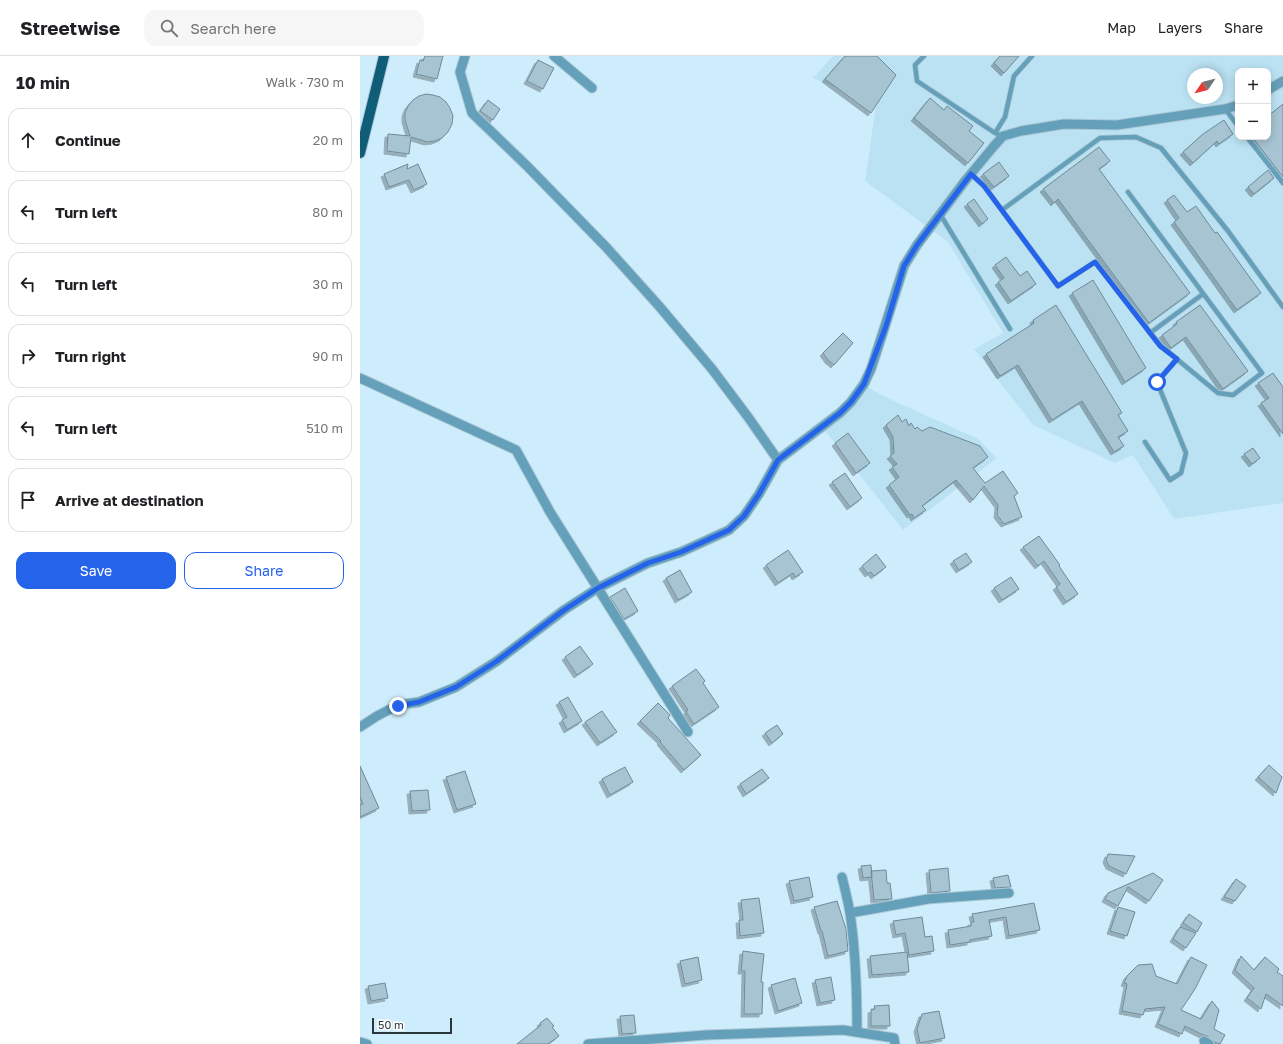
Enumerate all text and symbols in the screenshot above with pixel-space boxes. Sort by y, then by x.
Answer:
search box [144,10,424,46]
text: Streetwise [20,16,120,39]
icon: search [158,17,180,39]
text: Search here [190,19,276,37]
text: Map [1107,19,1136,36]
text: Layers [1158,19,1202,36]
text: Share [1224,19,1263,36]
north arrow [1187,68,1223,104]
map controls [1235,68,1271,140]
button: + [1235,68,1271,104]
text: 10 min [16,72,70,93]
text: Walk · 730 m [265,74,344,90]
button: − [1235,104,1271,140]
icon: ahead [17,129,39,151]
text: Continue [55,131,121,149]
text: 20 m [313,132,343,148]
icon: left [17,201,39,223]
text: Turn left [55,203,117,221]
text: 80 m [312,204,343,220]
icon: left [17,273,39,295]
text: Turn left [55,275,117,293]
text: 30 m [313,276,343,292]
icon: right [17,345,39,367]
text: Turn right [55,347,126,365]
text: 90 m [312,348,343,364]
route start [1148,373,1166,391]
icon: left [17,417,39,439]
text: Turn left [55,419,117,437]
text: 510 m [306,420,343,436]
icon: arrive [17,489,39,511]
text: Arrive at destination [55,491,204,509]
button: Save [16,552,176,589]
button: Share [184,552,344,589]
route end [389,697,407,715]
scale bar [372,1016,452,1035]
text: 50 m [378,1018,404,1031]

